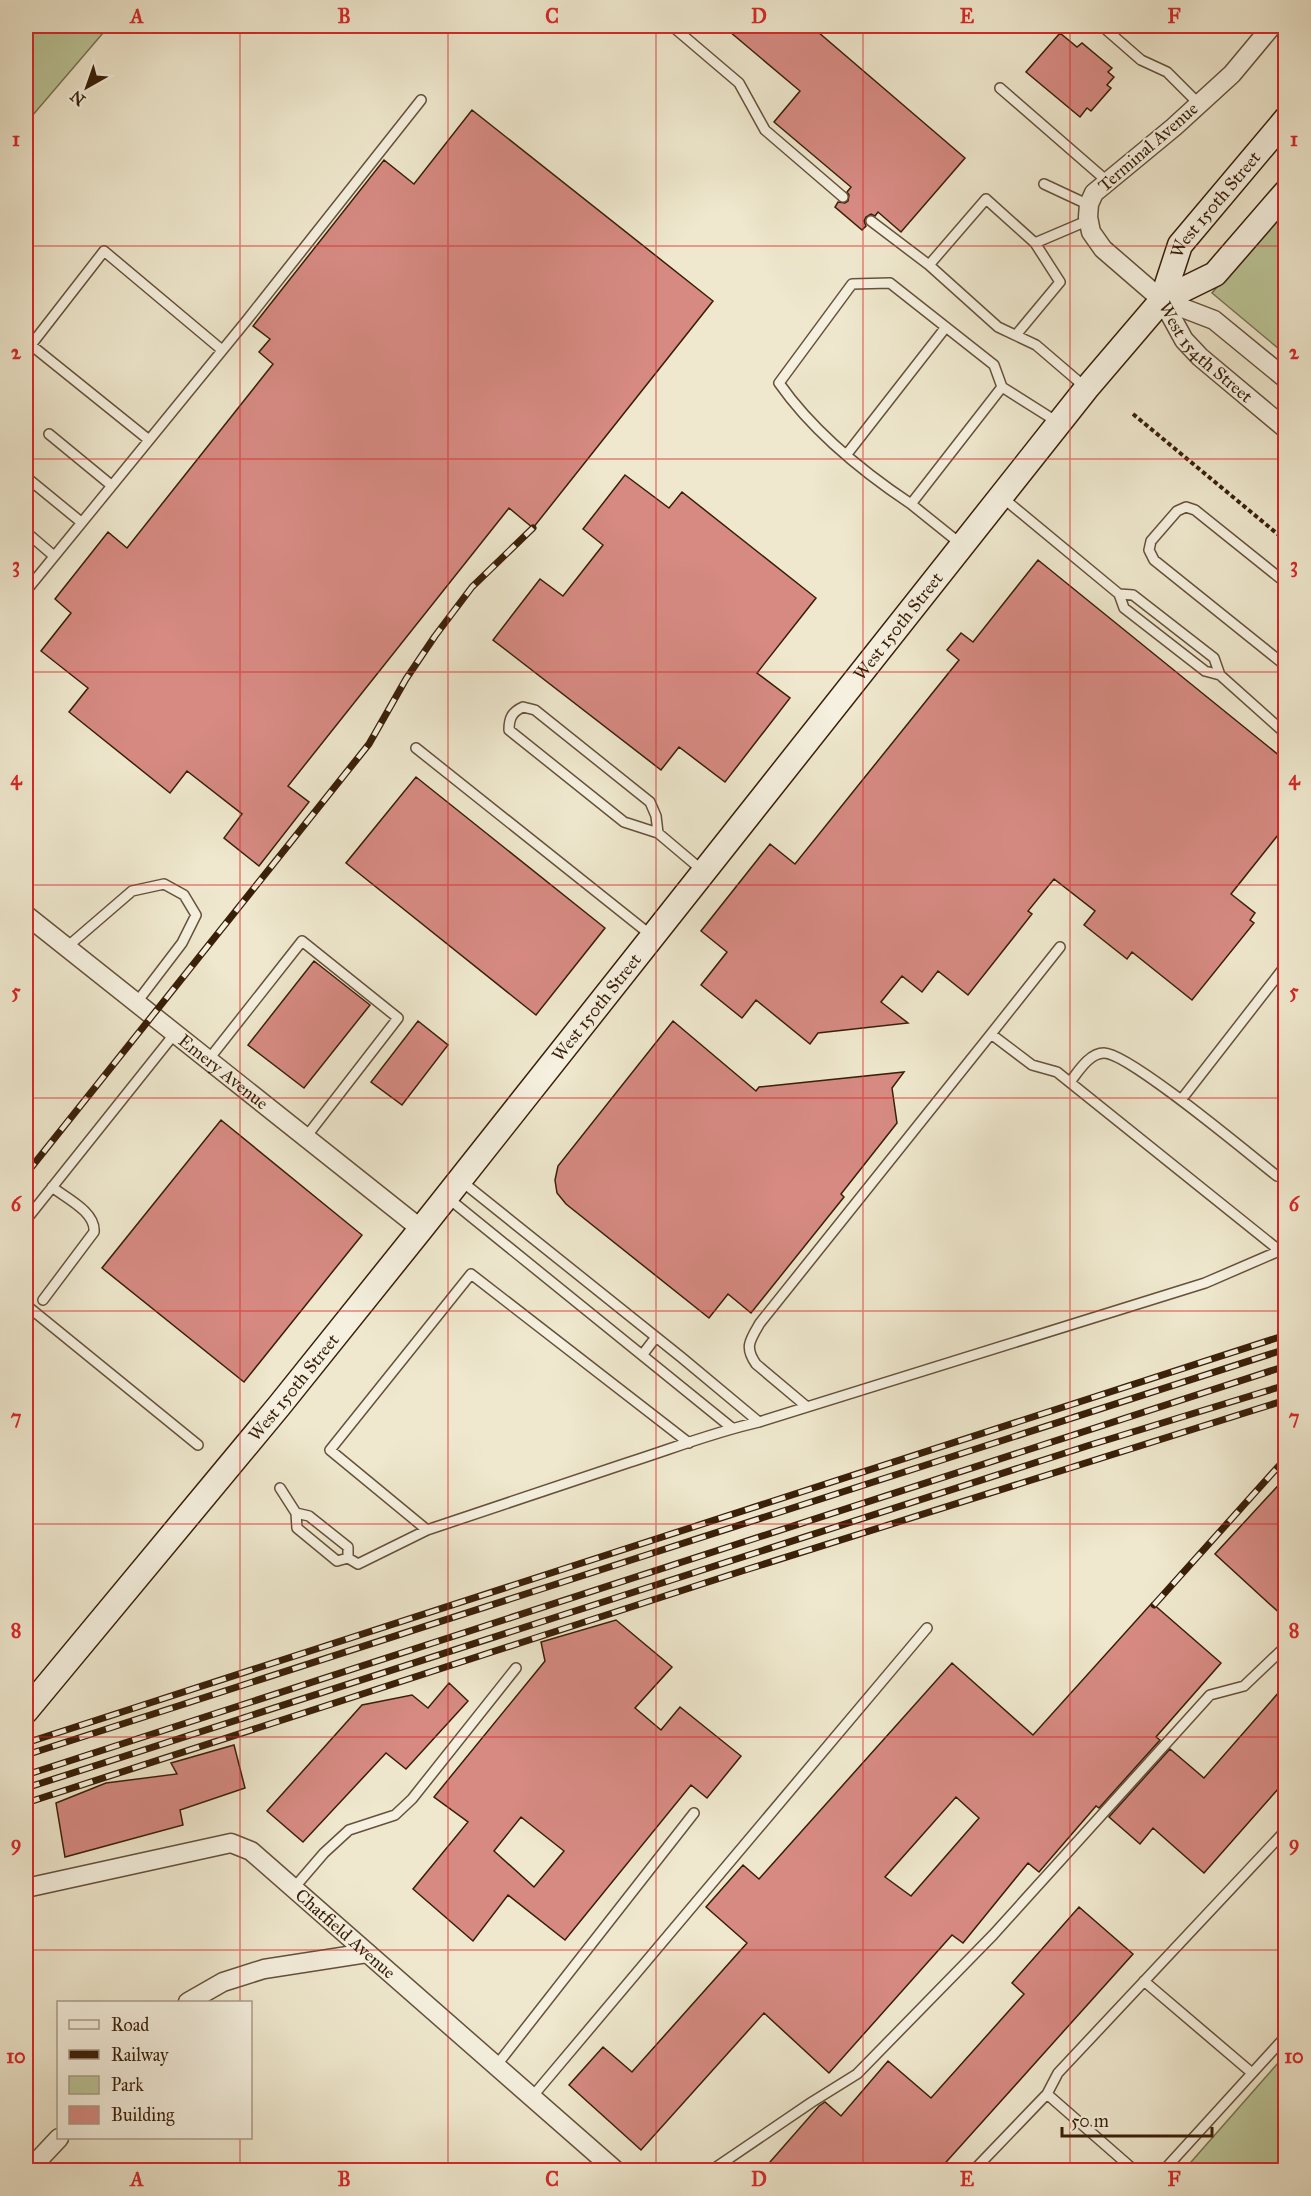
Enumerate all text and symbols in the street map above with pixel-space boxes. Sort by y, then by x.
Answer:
text: A [128,4,144,28]
text: B [337,4,351,28]
text: C [545,4,559,28]
text: D [751,4,767,28]
text: E [960,4,975,28]
text: F [1167,4,1181,28]
north arrow [57,57,117,117]
text: N [66,86,89,110]
street label: Terminal Avenue [1093,98,1203,196]
text: 1 [12,127,20,151]
text: 1 [1290,127,1298,151]
street label: West 150th Street [1166,146,1266,260]
street label: West 154th Street [1154,298,1258,408]
text: 2 [11,340,22,364]
text: 2 [1289,340,1300,364]
text: 3 [12,553,20,578]
text: 3 [1290,553,1298,578]
street label: West 150th Street [849,567,948,685]
text: 4 [10,766,22,791]
text: 4 [1288,766,1300,791]
street label: West 150th Street [547,948,646,1066]
text: 5 [11,979,21,1003]
text: 5 [1289,979,1299,1003]
street label: Emery Avenue [174,1029,273,1114]
text: 6 [11,1192,23,1216]
text: 6 [1289,1192,1301,1216]
street label: West 150th Street [244,1329,344,1445]
text: 7 [11,1405,22,1429]
text: 7 [1289,1405,1300,1429]
text: 8 [11,1618,21,1642]
text: 8 [1289,1618,1299,1642]
text: 9 [11,1831,21,1856]
text: 9 [1289,1831,1299,1856]
street label: Chatfield Avenue [291,1884,400,1984]
legend [57,2001,252,2139]
text: Road [111,2014,149,2036]
text: 10 [6,2044,26,2068]
text: Railway [111,2044,169,2066]
text: 10 [1284,2044,1304,2068]
text: Park [111,2074,144,2096]
scale bar [1062,2100,1212,2138]
text: Building [111,2104,175,2127]
text: 50 m [1071,2110,1109,2132]
text: A [128,2167,144,2191]
text: B [337,2167,351,2191]
text: C [545,2167,559,2191]
text: D [751,2167,767,2191]
text: E [960,2167,975,2191]
text: F [1167,2167,1181,2191]

